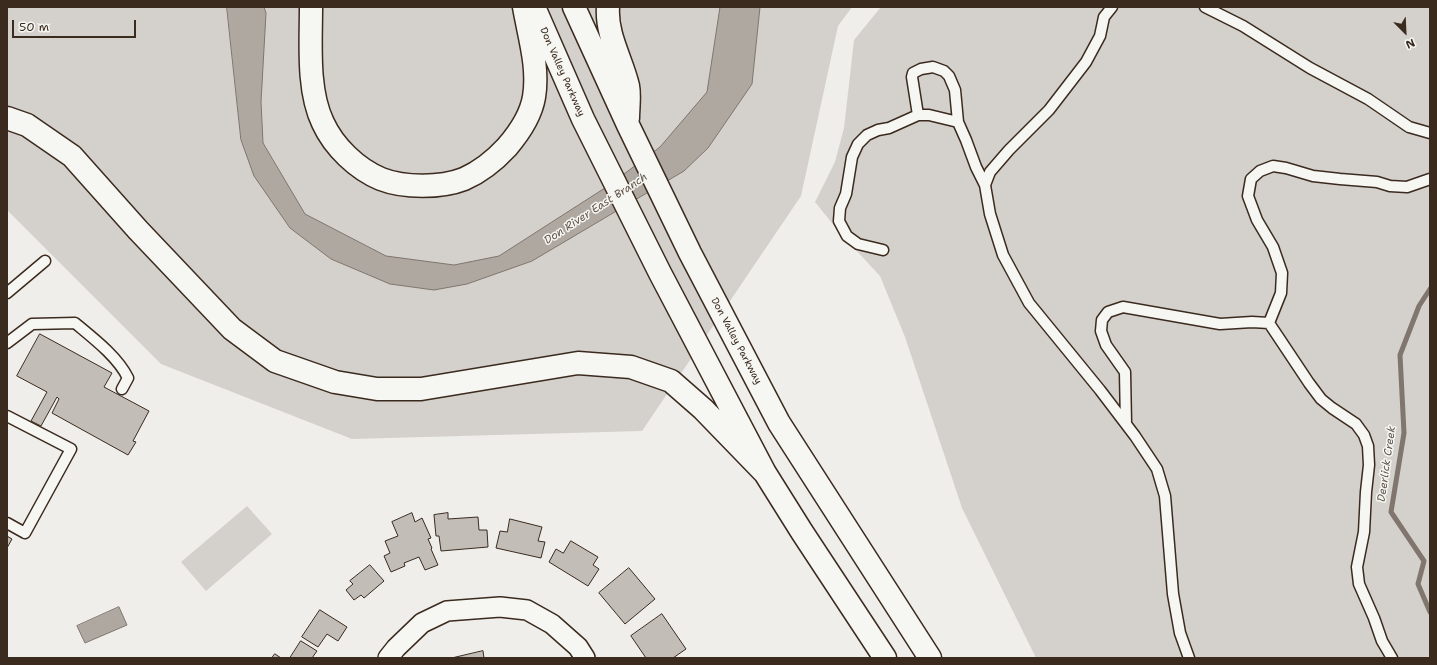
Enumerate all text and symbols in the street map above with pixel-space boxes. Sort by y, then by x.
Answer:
scale bar [14,12,138,38]
north arrow [1385,12,1425,52]
text: 50 m [19,19,49,35]
street label: Don Valley Parkway [537,26,587,118]
text: N [1403,35,1417,52]
water label: Don River East Branch [542,171,650,247]
street label: Don Valley Parkway [708,296,764,386]
water label: Deerlick Creek [1375,425,1399,503]

